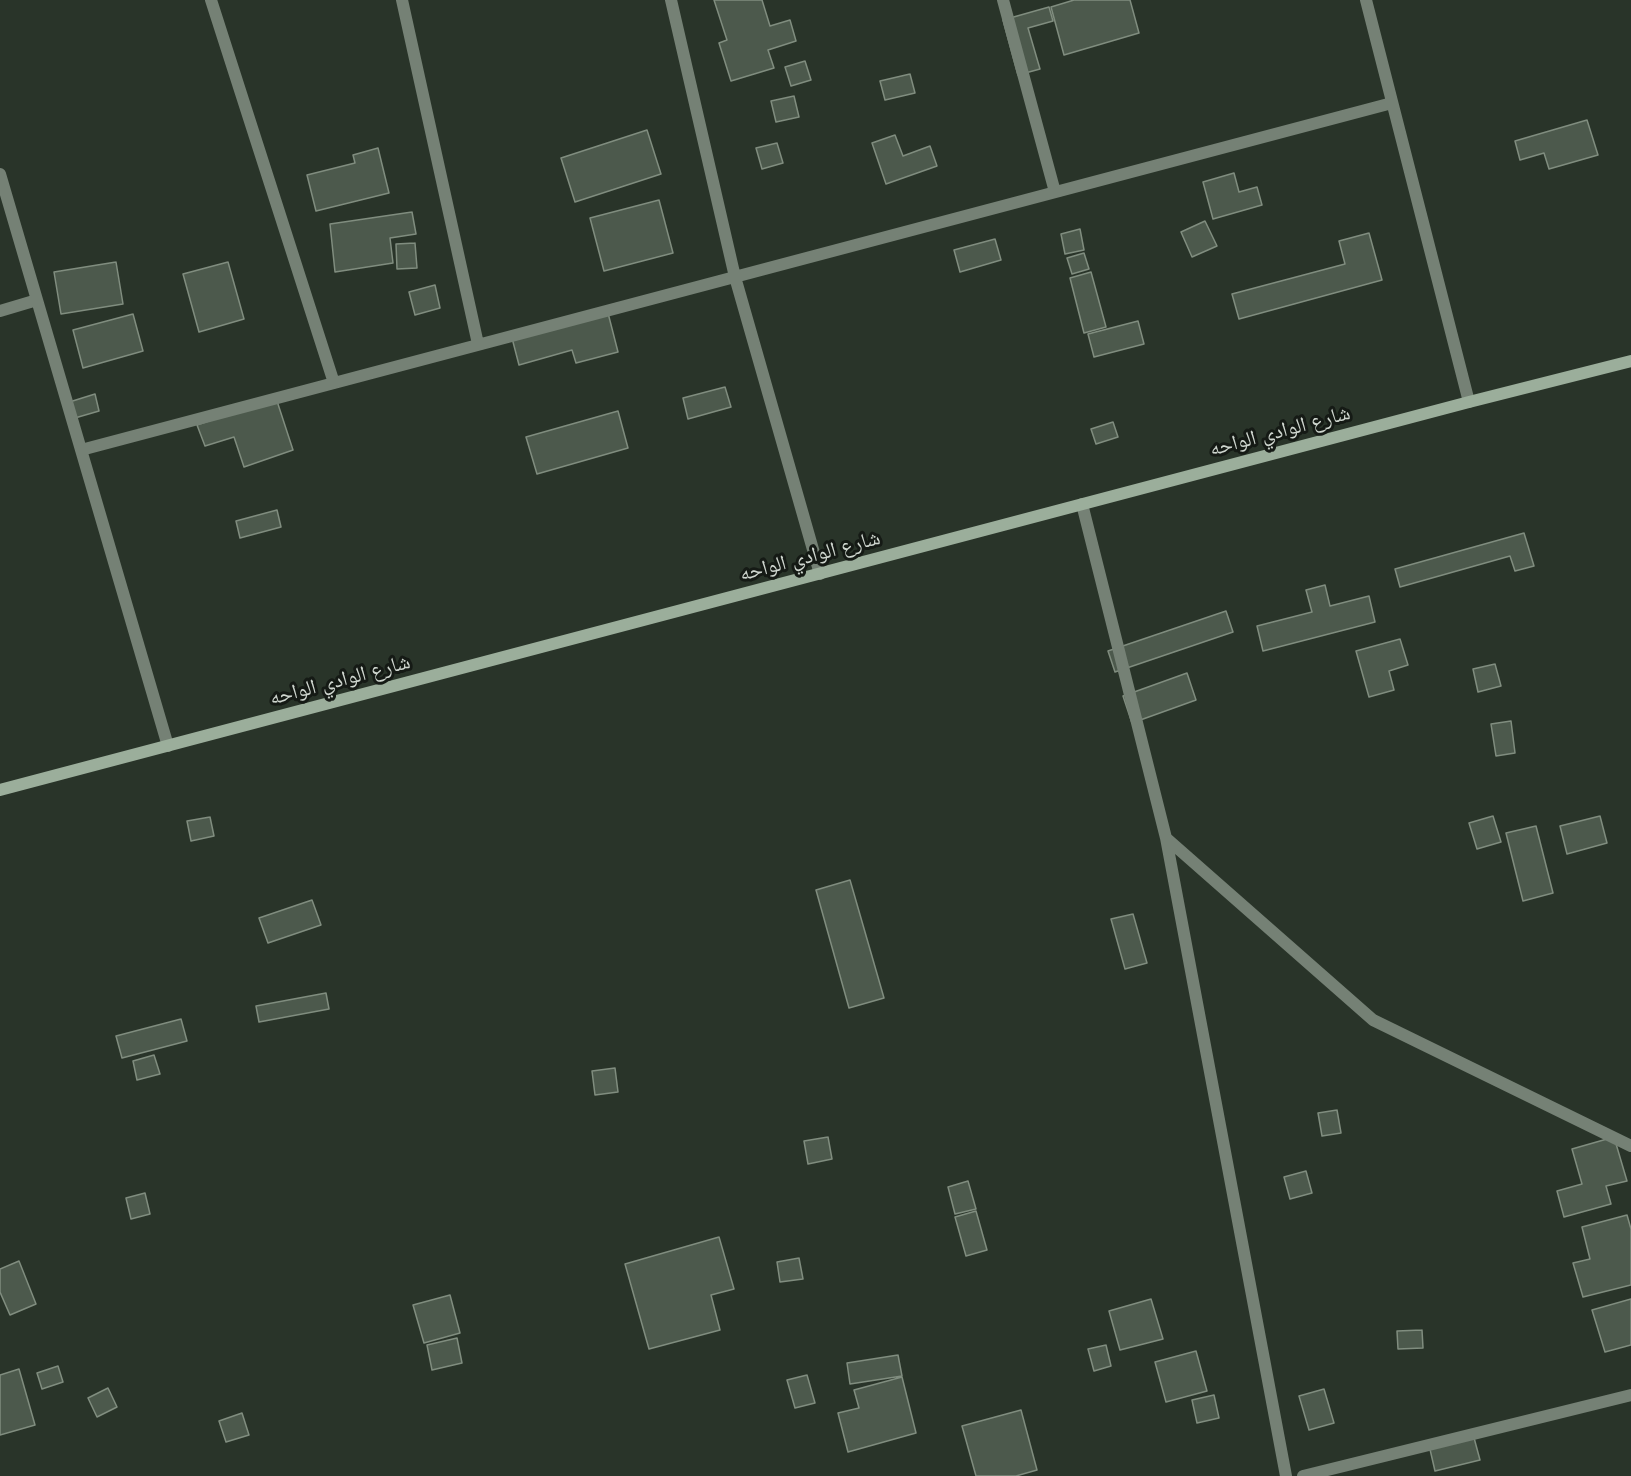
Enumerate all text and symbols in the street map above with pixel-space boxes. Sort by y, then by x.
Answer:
street label: شارع الوادي الواحه [1207,400,1353,462]
street label: شارع الوادي الواحه [737,525,883,587]
street label: شارع الوادي الواحه [267,649,413,711]

